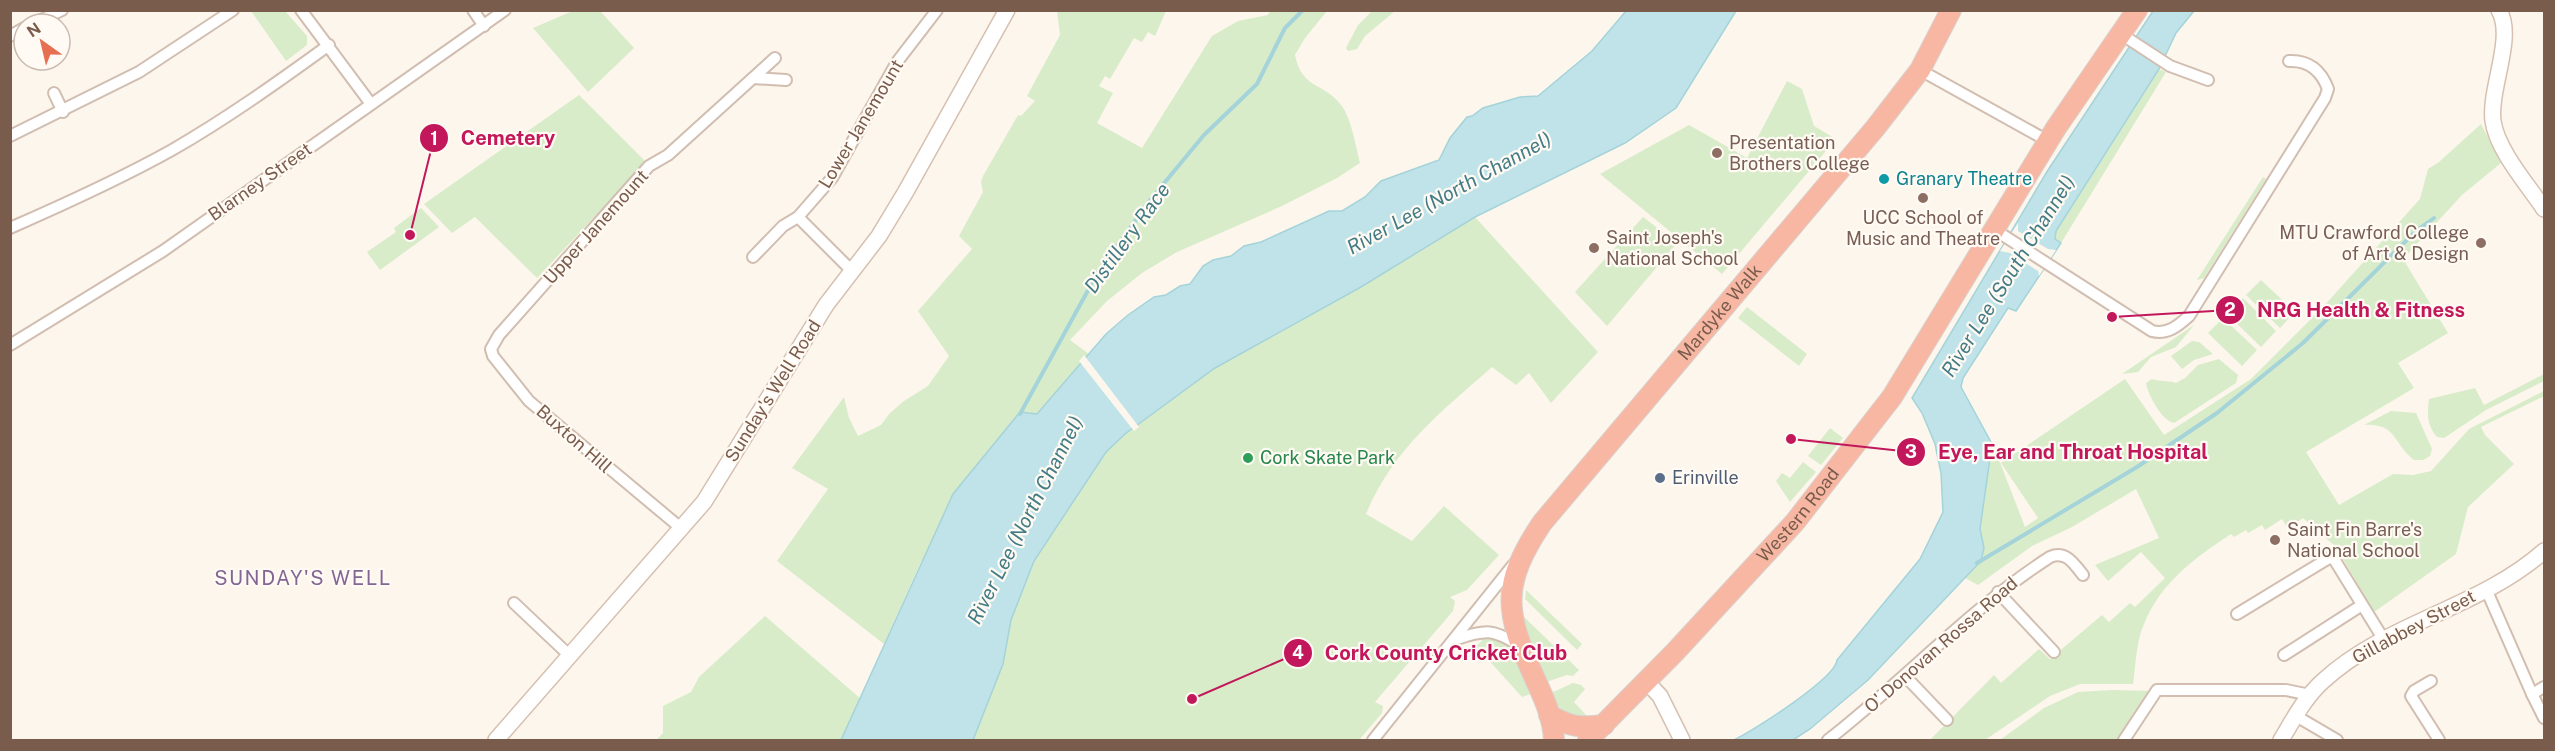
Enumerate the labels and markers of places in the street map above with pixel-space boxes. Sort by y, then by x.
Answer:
callout: Cemetery [419,119,567,157]
place label: Presentation Brothers College [1729,132,1870,174]
marker: Presentation Brothers College [1710,146,1724,160]
place label: Granary Theatre [1896,168,2032,189]
marker: Granary Theatre [1877,172,1891,186]
marker: UCC School of Music and Theatre [1916,191,1930,205]
place label: UCC School of Music and Theatre [1846,207,2000,249]
place label: MTU Crawford College of Art & Design [2279,222,2469,264]
place label: Saint Joseph's National School [1606,227,1739,269]
marker: MTU Crawford College of Art & Design [2474,236,2488,250]
marker: Saint Joseph's National School [1587,241,1601,255]
callout: NRG Health & Fitness [2215,291,2477,329]
callout: Eye, Ear and Throat Hospital [1896,433,2220,471]
place label: Cork Skate Park [1260,447,1395,468]
marker: Cork Skate Park [1241,451,1255,465]
place label: Erinville [1672,467,1739,488]
marker: Erinville [1653,471,1667,485]
place label: Saint Fin Barre's National School [2287,519,2422,561]
marker: Saint Fin Barre's National School [2268,533,2282,547]
callout: Cork County Cricket Club [1283,634,1579,672]

